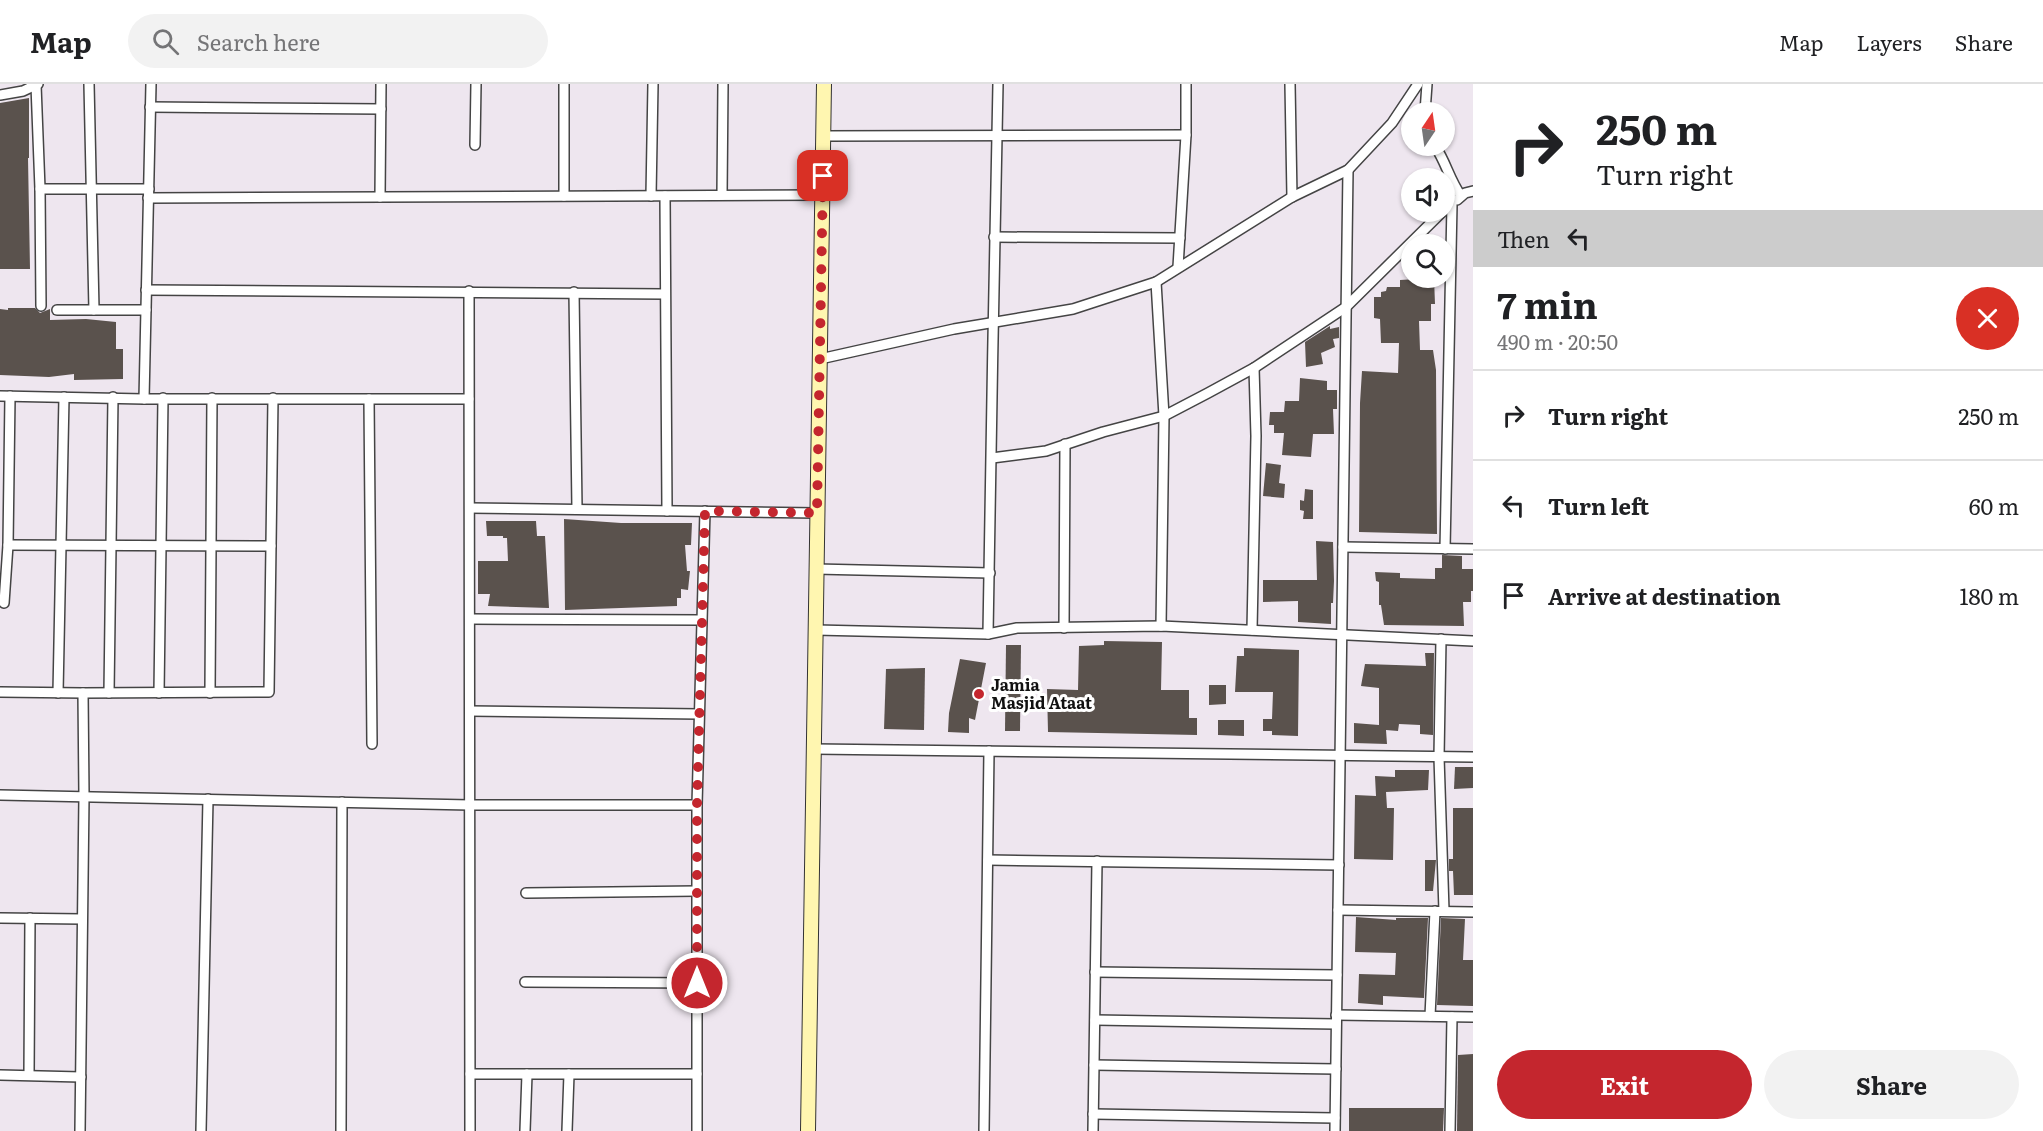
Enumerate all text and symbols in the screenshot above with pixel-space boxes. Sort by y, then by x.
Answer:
search box [128,14,548,68]
text: Map [30,20,92,62]
icon: search [149,25,182,58]
text: Search here [197,25,320,58]
text: Map [1779,26,1824,57]
text: Layers [1857,26,1922,57]
text: Share [1955,26,2013,57]
text: 250 m [1596,96,1717,158]
north arrow [1401,102,1455,156]
map controls [1401,102,1455,288]
icon: right [1497,108,1575,186]
pin [797,150,848,201]
text: Turn right [1596,153,1733,193]
icon: arrive [806,159,839,192]
button: sound [1401,168,1455,222]
text: Then [1497,222,1550,255]
icon: left [1562,222,1595,255]
button: search [1401,234,1455,288]
text: 7 min [1497,277,1598,330]
button: close [1956,287,2019,350]
text: 490 m · 20:50 [1497,326,1618,356]
icon: right [1497,399,1530,432]
text: Turn right [1548,399,1668,432]
text: 250 m [1958,399,2019,432]
icon: left [1497,489,1530,522]
text: Turn left [1548,489,1649,522]
text: 60 m [1969,489,2019,522]
icon: arrive [1497,579,1530,612]
text: Arrive at destination [1548,579,1781,612]
text: 180 m [1959,579,2019,612]
place label: Jamia Masjid Ataat [991,672,1092,714]
marker: Jamia Masjid Ataat [972,687,986,701]
position arrow [665,951,729,1015]
button: Exit [1497,1050,1752,1119]
button: Share [1764,1050,2019,1119]

